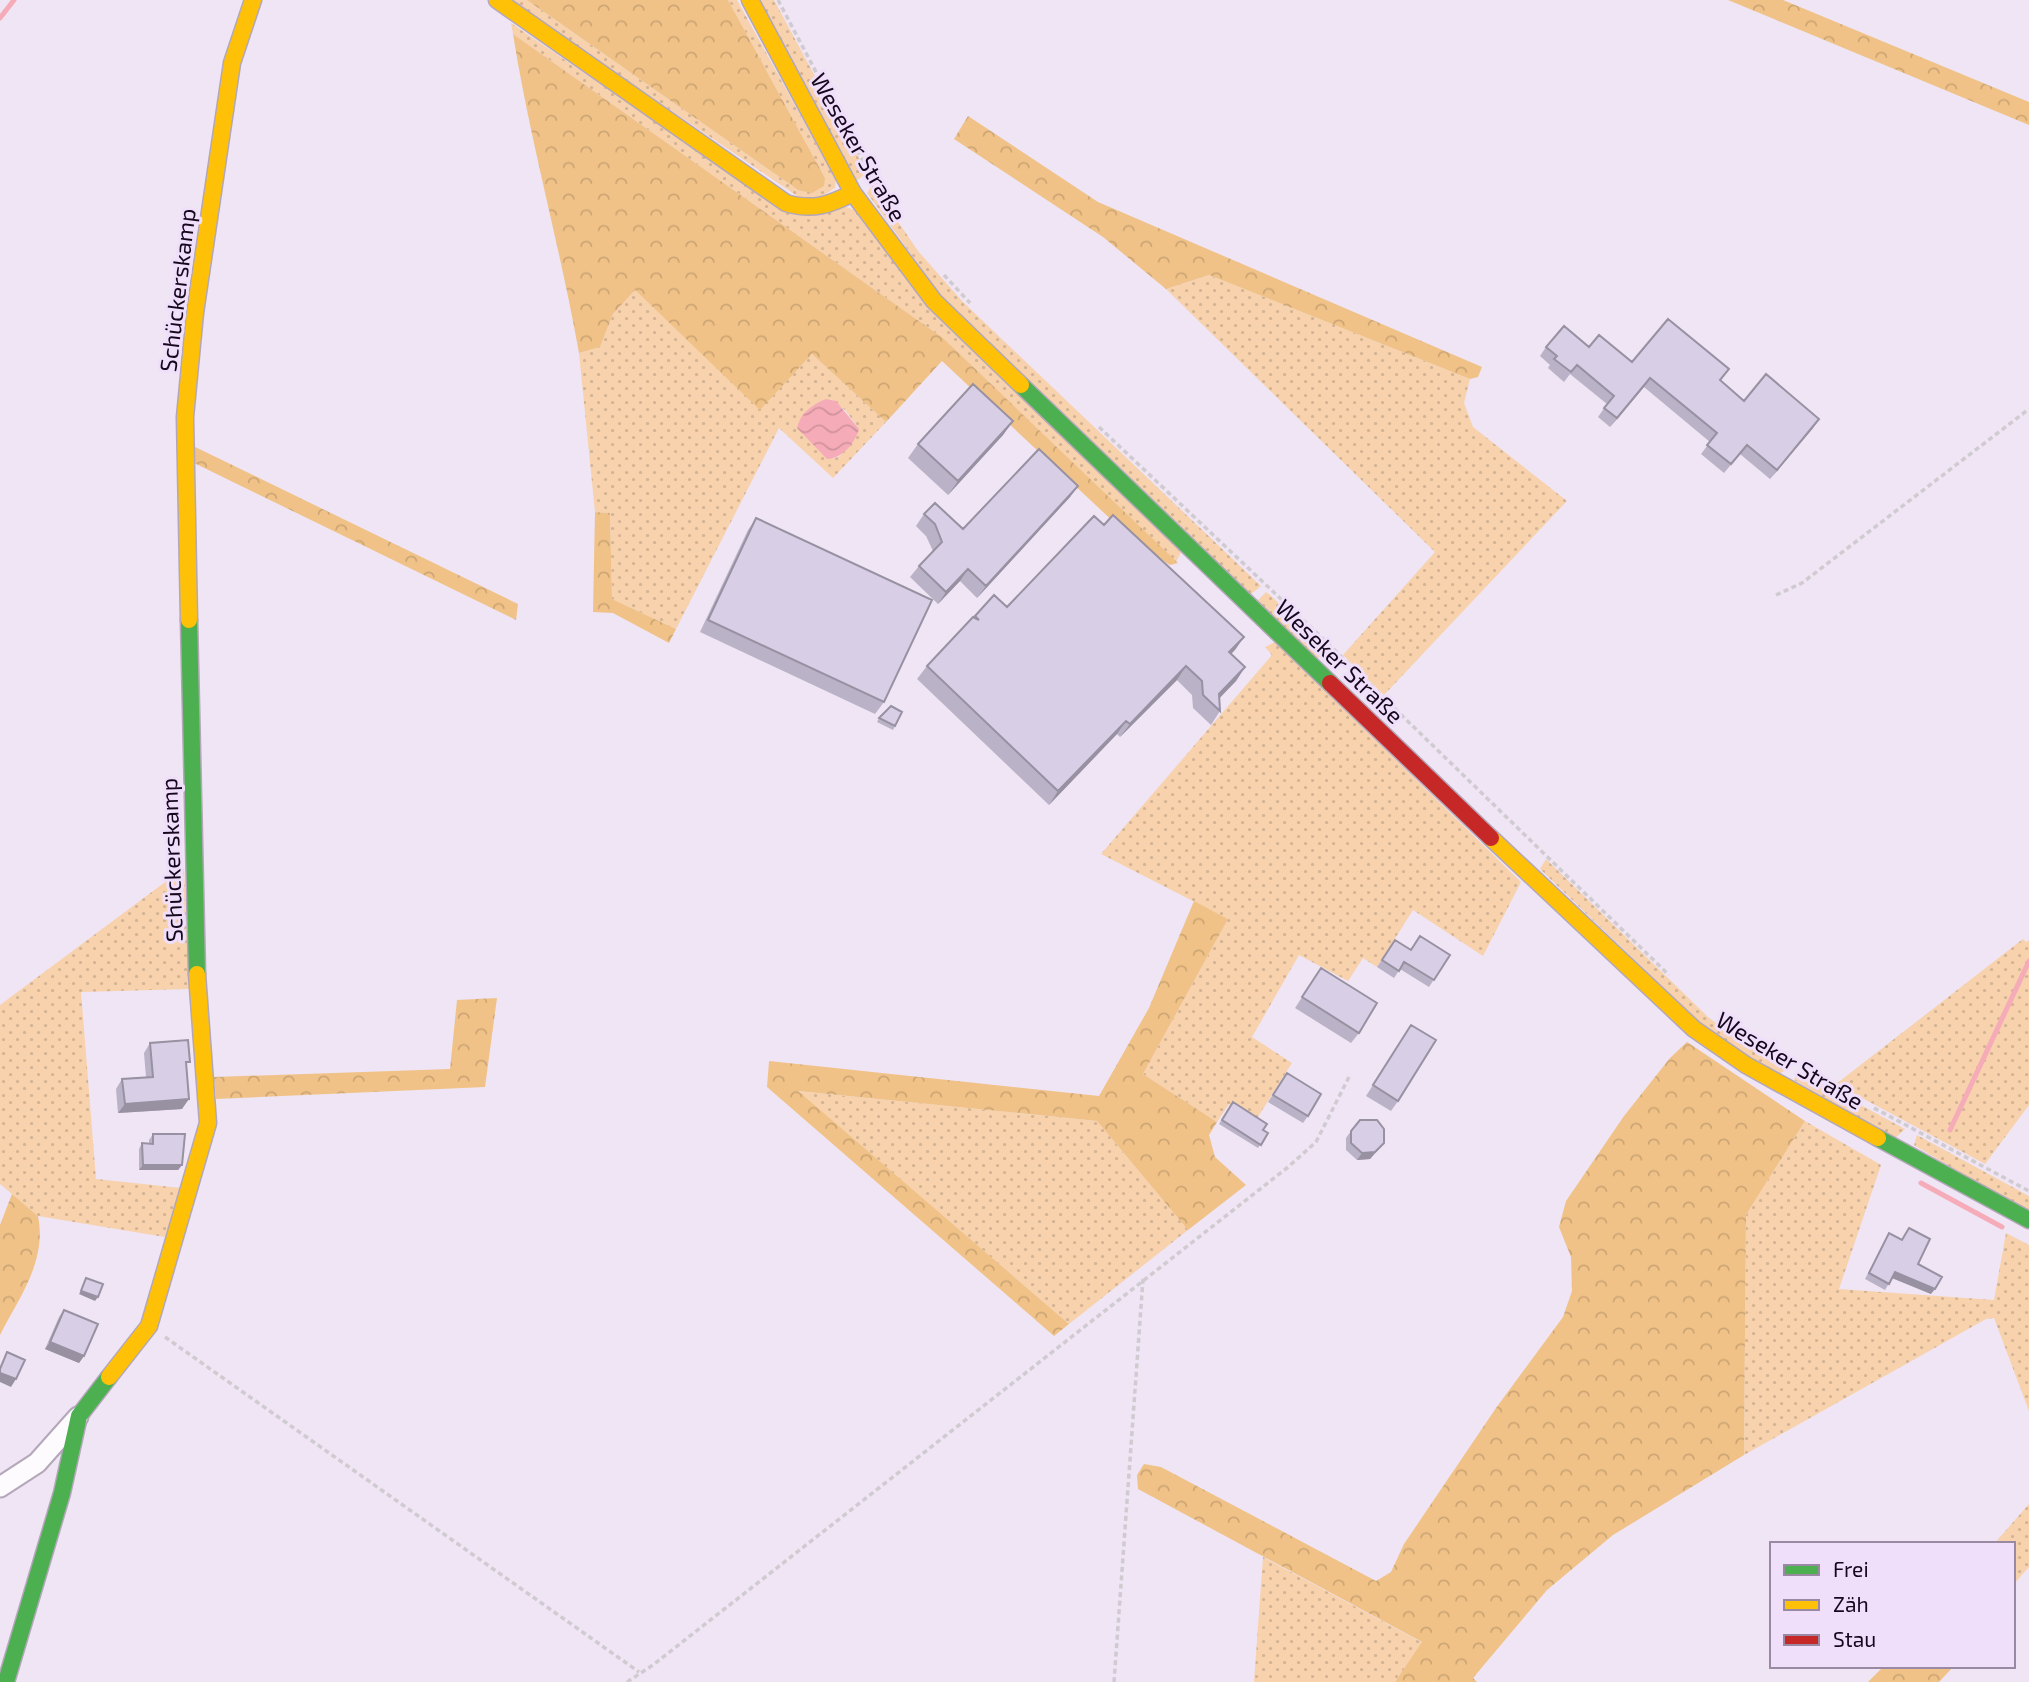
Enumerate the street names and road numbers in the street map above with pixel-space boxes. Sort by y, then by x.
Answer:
street label: Weseker Straße [805,68,913,226]
street label: Schückerskamp [153,207,201,373]
street label: Weseker Straße [1270,593,1410,729]
street label: Schückerskamp [154,777,188,943]
street label: Weseker Straße [1711,1005,1869,1115]

